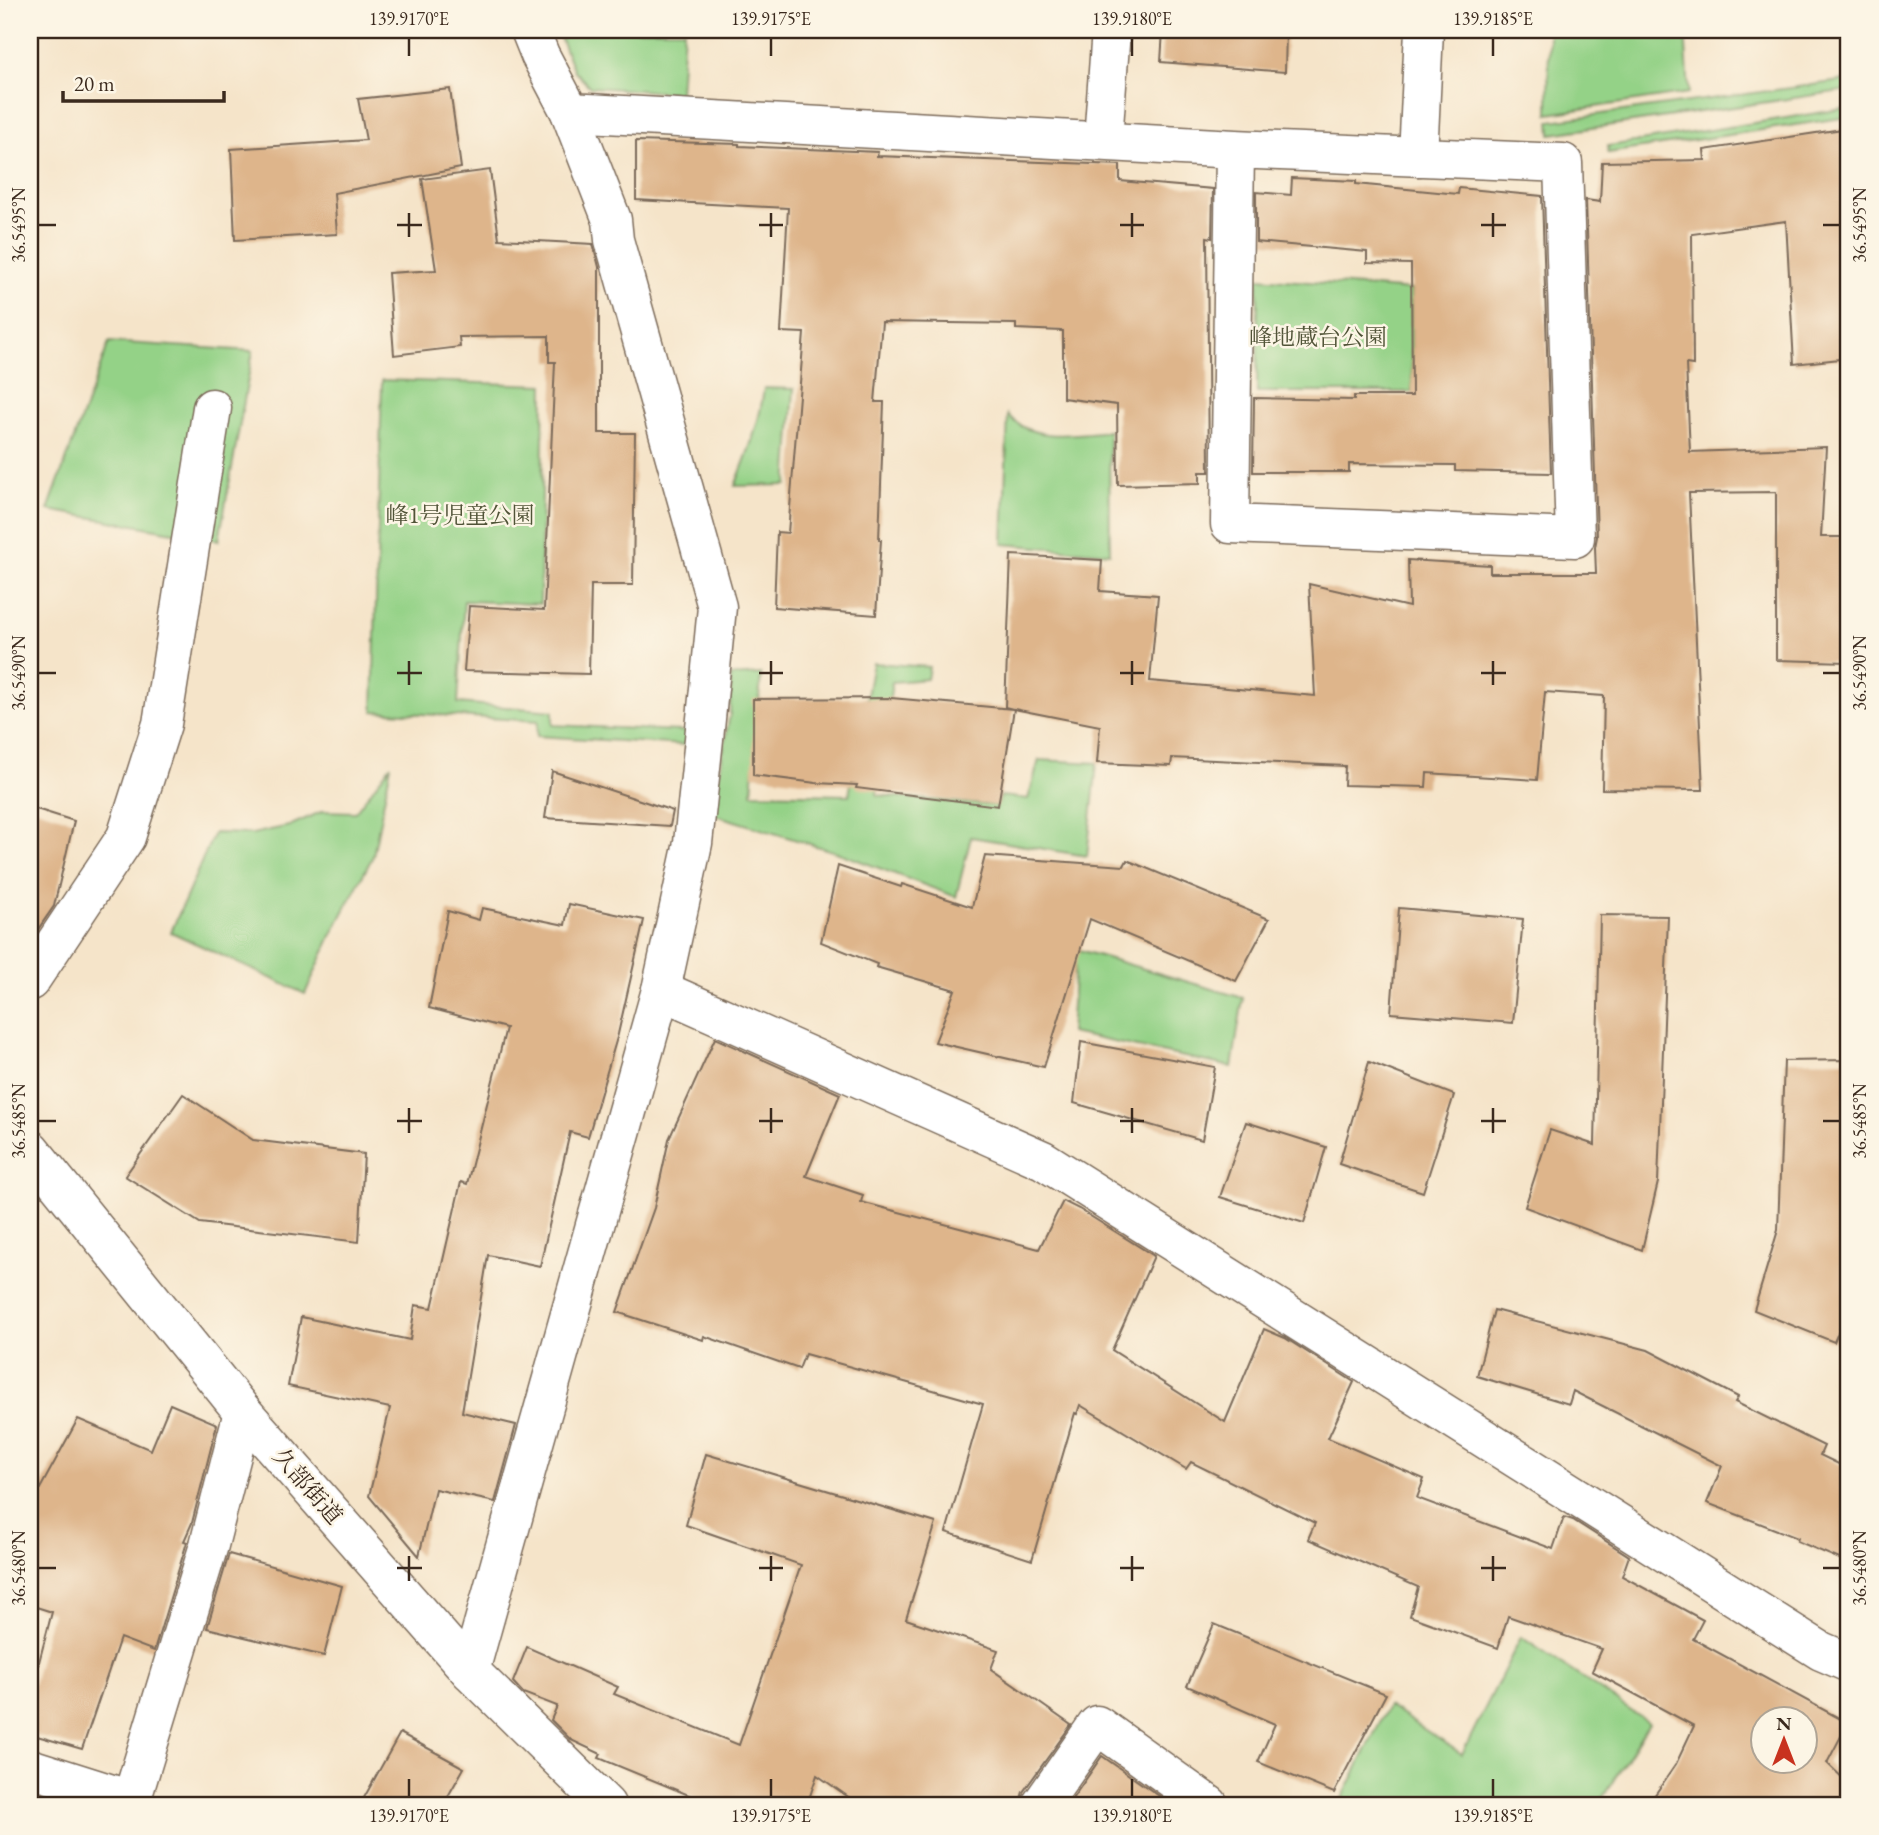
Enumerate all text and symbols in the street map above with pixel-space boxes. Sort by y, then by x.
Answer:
text: 139.9170°E [369,7,449,30]
text: 139.9175°E [731,7,811,30]
text: 139.9180°E [1092,7,1172,30]
text: 139.9185°E [1453,7,1533,30]
scale bar [63,60,224,104]
text: 20 m [74,70,115,97]
text: 36.5495°N [7,187,30,263]
text: 36.5495°N [1848,187,1871,263]
park label: 峰地蔵台公園 [1249,322,1387,352]
park label: 峰1号児童公園 [385,500,535,530]
text: 36.5490°N [7,635,30,711]
text: 36.5490°N [1848,635,1871,711]
text: 36.5485°N [7,1083,30,1159]
text: 36.5485°N [1848,1083,1871,1159]
street label: 久部街道 [267,1441,349,1531]
text: 36.5480°N [7,1530,30,1606]
text: 36.5480°N [1848,1530,1871,1606]
north arrow [1750,1706,1820,1776]
text: N [1776,1711,1792,1736]
text: 139.9170°E [369,1804,449,1827]
text: 139.9175°E [731,1804,811,1827]
text: 139.9180°E [1092,1804,1172,1827]
text: 139.9185°E [1453,1804,1533,1827]

